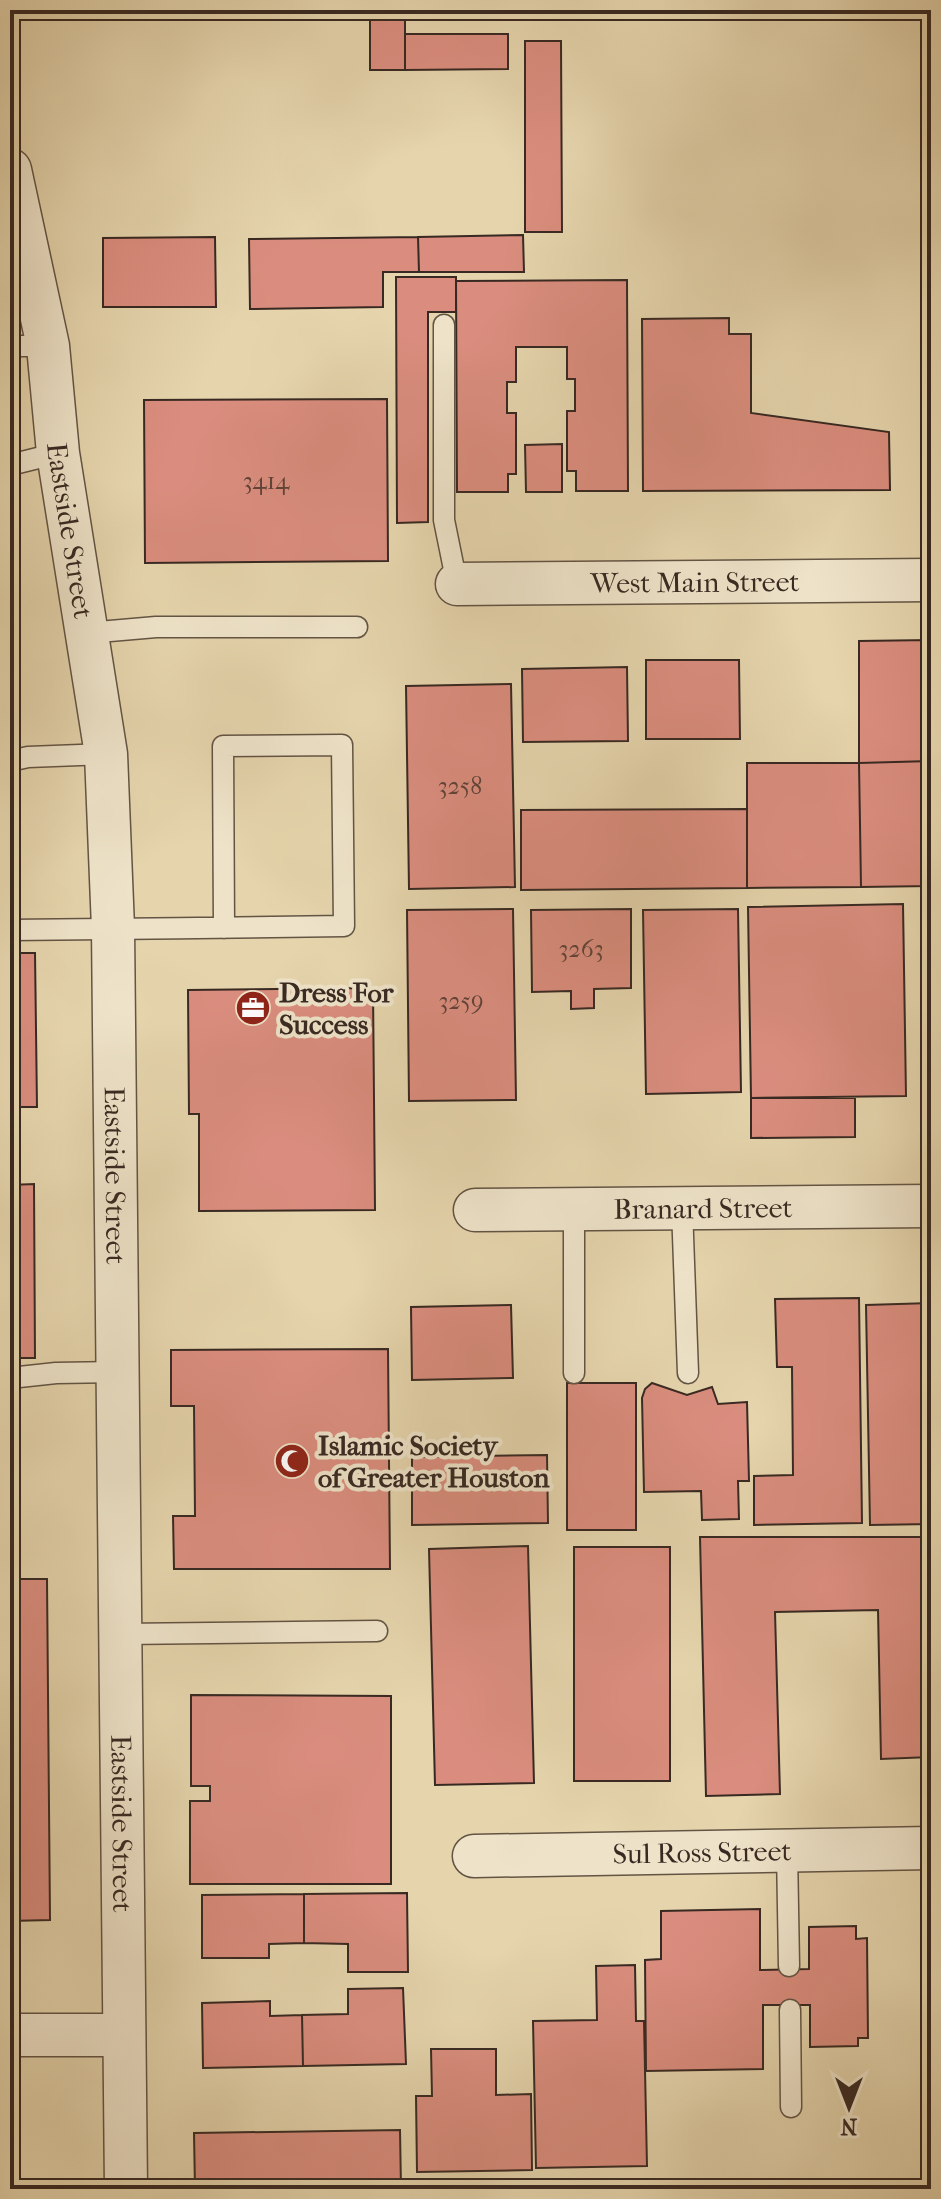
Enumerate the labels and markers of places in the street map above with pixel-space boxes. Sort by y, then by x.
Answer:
place label: Dress For Success [279,976,395,1041]
office icon: Dress For Success [234,989,272,1027]
place label: Islamic Society of Greater Houston [318,1429,550,1494]
mosque icon: Islamic Society of Greater Houston [273,1442,311,1480]

